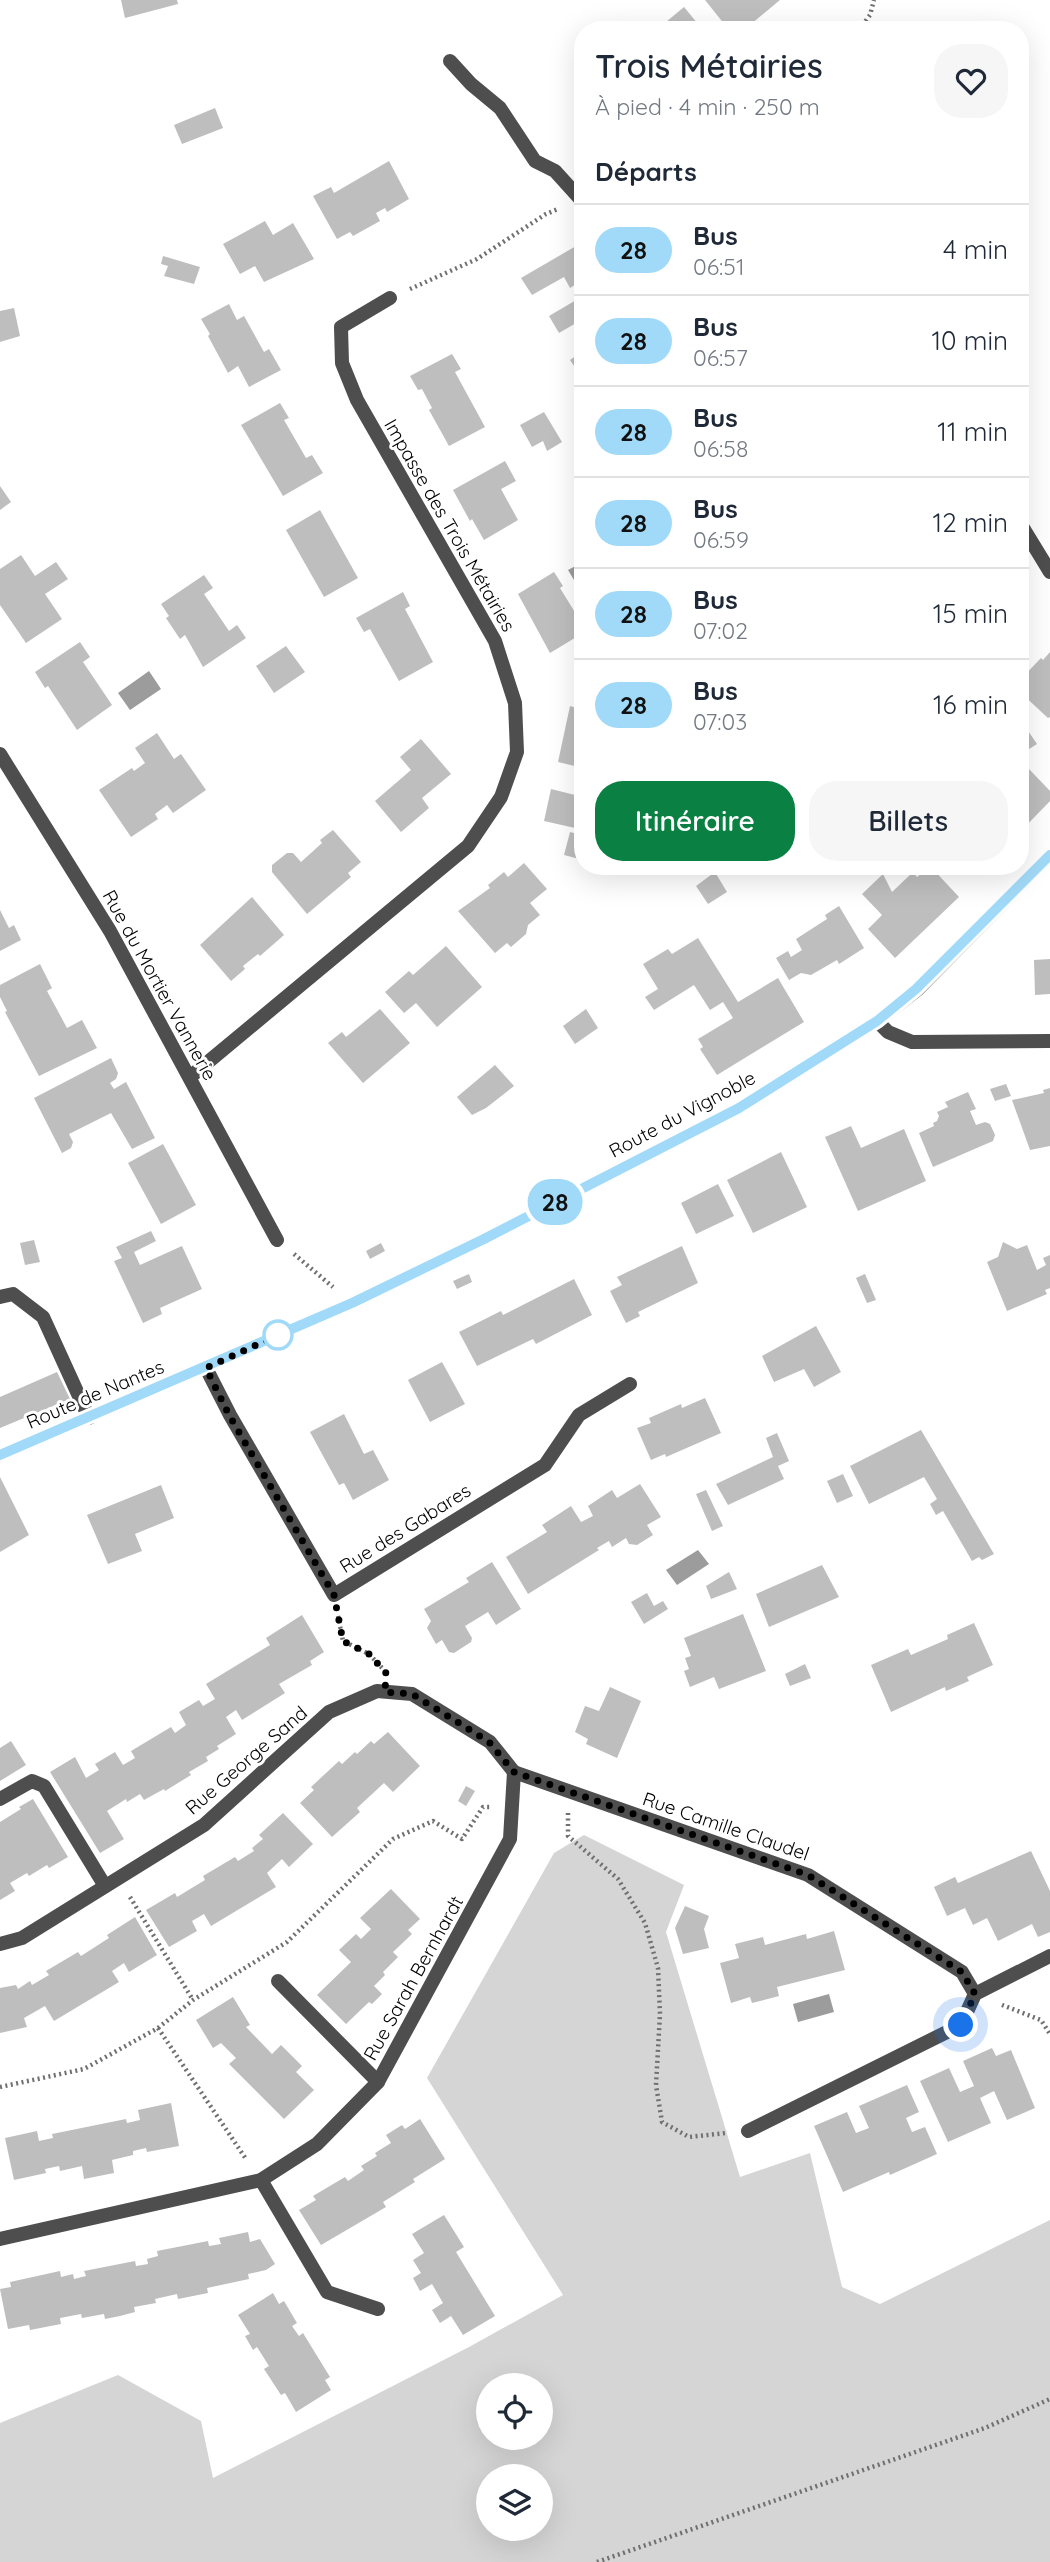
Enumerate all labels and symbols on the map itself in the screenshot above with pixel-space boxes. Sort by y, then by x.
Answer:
street label: Impasse des Trois Métairies [379,414,521,636]
street label: Rue du Mortier Vannerie [98,886,222,1084]
street label: Route du Vignoble [605,1065,759,1163]
line badge: 28 [524,1179,586,1225]
unlabelled marker [263,1320,293,1350]
street label: Route de Nantes [23,1354,167,1434]
street label: Rue des Gabares [335,1478,475,1578]
street label: Rue George Sand [180,1700,312,1820]
street label: Rue Camille Claudel [640,1786,812,1866]
street label: Rue Sarah Bernhardt [358,1891,468,2065]
your location [943,2007,978,2042]

